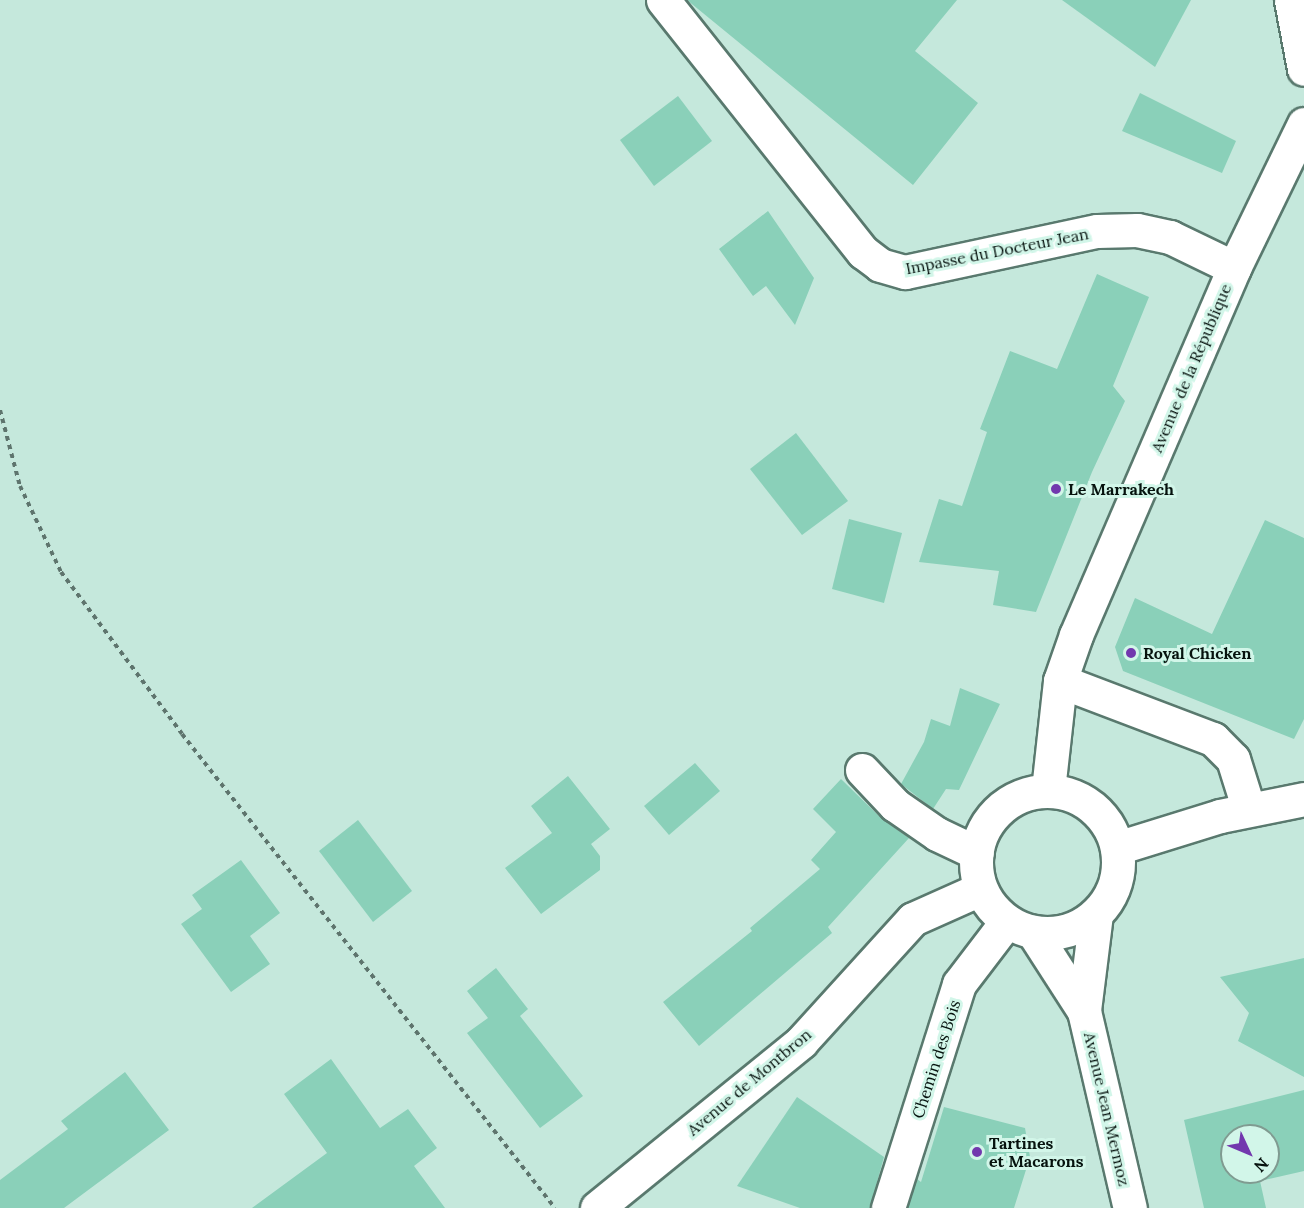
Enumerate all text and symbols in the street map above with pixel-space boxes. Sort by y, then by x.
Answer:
street label: Impasse du Docteur Jean [904,224,1090,278]
street label: Avenue de la République [1147,281,1235,455]
place label: Le Marrakech [1068,479,1174,499]
marker: Le Marrakech [1049,482,1063,496]
place label: Royal Chicken [1143,643,1251,663]
marker: Royal Chicken [1124,646,1138,660]
street label: Chemin des Bois [908,997,964,1121]
street label: Avenue de Montbron [683,1025,815,1139]
street label: Avenue Jean Mermoz [1080,1030,1134,1188]
north arrow [1220,1124,1280,1184]
place label: Tartines et Macarons [989,1133,1083,1171]
marker: Tartines et Macarons [970,1145,984,1159]
text: N [1250,1154,1273,1177]

